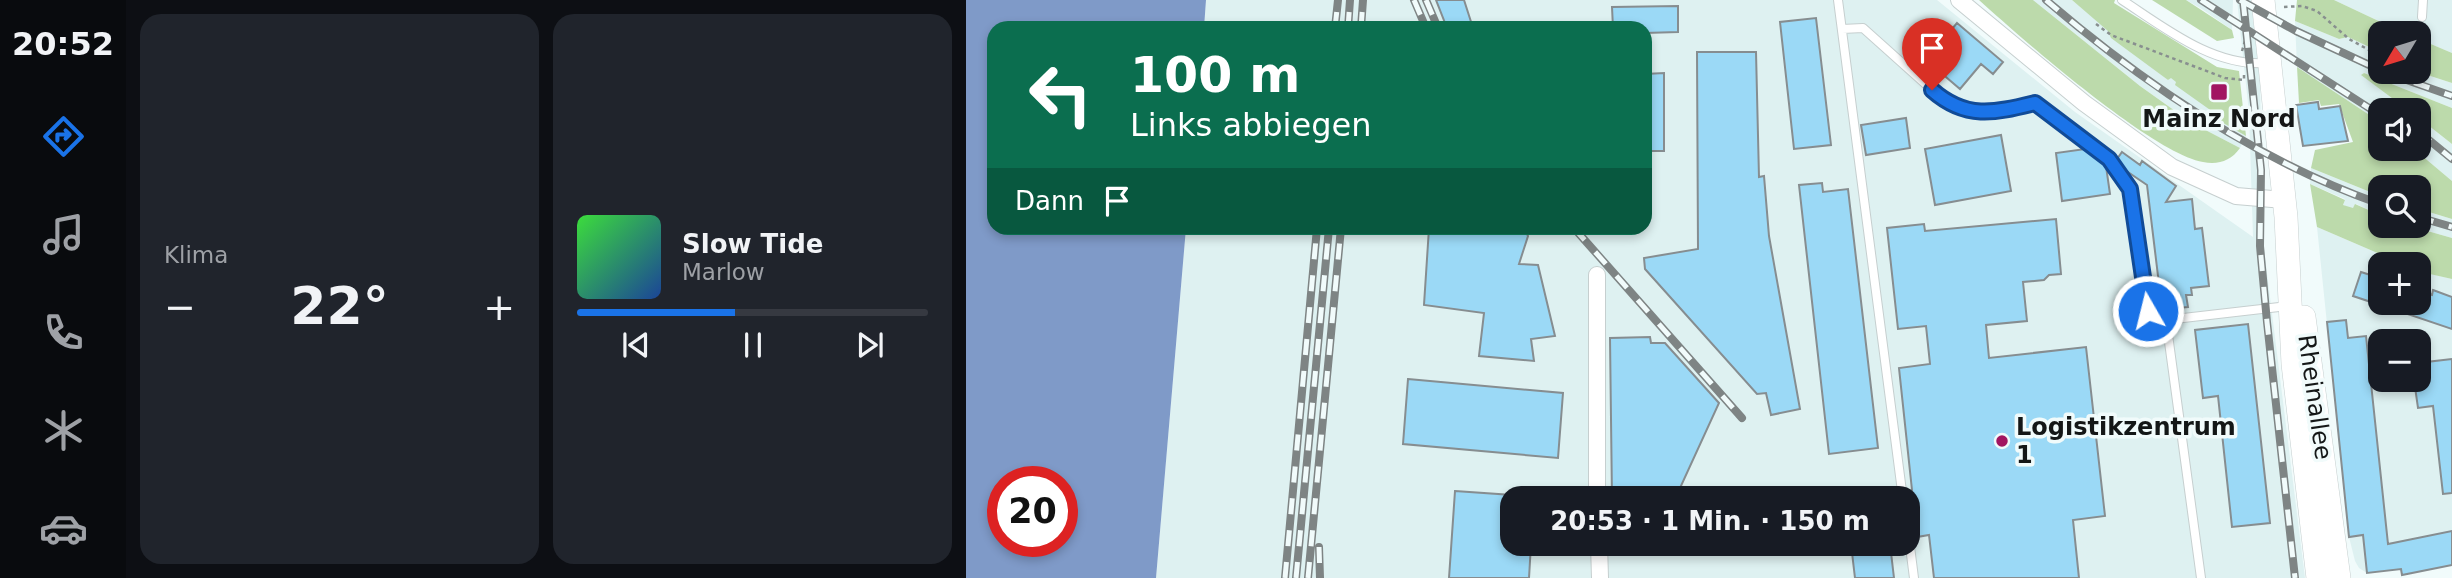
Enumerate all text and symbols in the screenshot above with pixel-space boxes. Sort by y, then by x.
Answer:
pin [1902,18,1962,90]
north arrow [2368,21,2431,84]
map controls [2368,21,2431,392]
text: 20:52 [12,25,114,63]
icon: arrive [1913,29,1951,67]
text: 100 m [1130,47,1300,104]
icon: left [1015,49,1106,140]
marker: Mainz Nord [2209,82,2229,102]
button: sound [2368,98,2431,161]
place label: Mainz Nord [2142,105,2296,133]
text: Links abbiegen [1130,106,1371,144]
icon: directions [39,112,88,161]
button: search [2368,175,2431,238]
icon: arrive [1098,182,1136,220]
text: Dann [1015,186,1084,216]
icon: music [39,210,88,259]
text: Slow Tide [682,229,823,259]
text: Klima [164,242,228,268]
button: + [2368,252,2431,315]
text: Marlow [682,259,765,285]
position arrow [2111,274,2185,348]
text: 22° [290,276,389,336]
text: − [164,285,196,329]
text: + [483,285,515,329]
icon: phone [39,308,88,357]
icon: previous [617,326,655,364]
icon: pause [734,326,772,364]
icon: next [851,326,889,364]
button: − [2368,329,2431,392]
street label: Rheinallee [2292,333,2338,461]
icon: climate [39,406,88,455]
place label: Logistikzentrum 1 [2016,413,2236,469]
marker: Logistikzentrum 1 [1994,433,2010,449]
speed limit sign: 20 [987,466,1078,557]
icon: car [39,504,88,553]
text: 20:53 · 1 Min. · 150 m [1550,506,1870,536]

